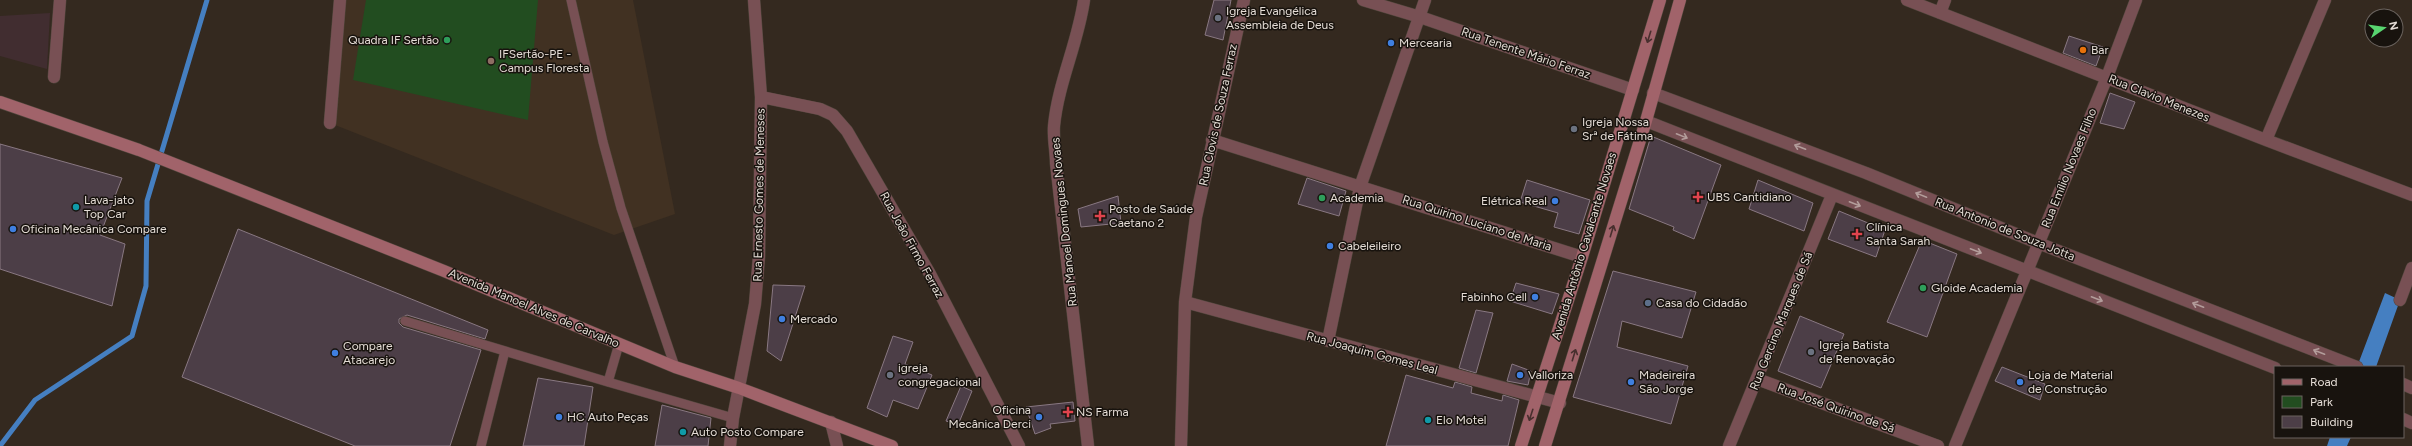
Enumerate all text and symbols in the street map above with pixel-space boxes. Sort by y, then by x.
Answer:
place label: Igreja Evangélica Assembleia de Deus [1226,4,1334,32]
north arrow [2364,8,2404,48]
marker: Igreja Evangélica Assembleia de Deus [1213,13,1223,23]
text: N [2386,20,2401,31]
street label: Rua Tenente Mário Ferraz [1459,24,1593,82]
one-way arrow [1645,31,1652,44]
place label: Quadra IF Sertão [348,33,439,47]
marker: Quadra IF Sertão [442,35,452,45]
place label: Mercearia [1399,36,1452,50]
marker: Mercearia [1386,38,1396,48]
street label: Rua Clovis de Souza Ferraz [1196,43,1240,187]
place label: Bar [2091,43,2109,57]
marker: Bar [2078,45,2088,55]
place label: IFSertão-PE - Campus Floresta [499,47,589,75]
marker: IFSertão-PE - Campus Floresta [486,56,496,66]
street label: Rua Clavio Menezes [2107,71,2212,125]
street label: Rua Emílio Novaes Filho [2039,106,2099,230]
street label: Rua Ernesto Gomes de Meneses [750,108,768,282]
place label: Igreja Nossa Srª de Fátima [1582,115,1653,143]
marker: Igreja Nossa Srª de Fátima [1569,124,1579,134]
one-way arrow [1675,132,1687,140]
street label: Rua Manoel Domingues Novaes [1048,137,1080,307]
one-way arrow [1794,143,1806,151]
street label: Avenida Antônio Cavalcante Novaes [1549,150,1619,341]
street label: Rua João Firmo Ferraz [877,190,947,301]
place label: UBS Cantidiano [1707,190,1792,204]
place label: Academia [1330,191,1383,205]
marker: UBS Cantidiano [1692,191,1704,203]
one-way arrow [1915,191,1927,199]
street label: Rua Quirino Luciano de Maria [1400,192,1554,254]
place label: Lava-jato Top Car [84,193,134,221]
marker: Academia [1317,193,1327,203]
place label: Elétrica Real [1481,194,1547,208]
street label: Rua Antonio de Souza Jotta [1933,194,2077,264]
marker: Elétrica Real [1550,196,1560,206]
one-way arrow [1848,201,1860,209]
marker: Lava-jato Top Car [71,202,81,212]
place label: Posto de Saúde Caetano 2 [1109,202,1194,230]
marker: Posto de Saúde Caetano 2 [1094,210,1106,222]
place label: Clínica Santa Sarah [1866,220,1930,248]
place label: Oficina Mecânica Compare [21,222,167,236]
marker: Oficina Mecânica Compare [8,224,18,234]
one-way arrow [1609,225,1616,238]
marker: Clínica Santa Sarah [1851,228,1863,240]
place label: Cabeleileiro [1338,239,1401,253]
marker: Cabeleileiro [1325,241,1335,251]
one-way arrow [1970,248,1982,256]
street label: Rua Gercino Marques de Sá [1747,250,1815,392]
street label: Avenida Manoel Alves de Carvalho [446,266,622,350]
place label: Gloide Academia [1931,281,2022,295]
marker: Gloide Academia [1918,283,1928,293]
place label: Fabinho Cell [1461,290,1527,304]
marker: Fabinho Cell [1530,292,1540,302]
one-way arrow [2091,295,2103,303]
place label: Casa do Cidadão [1656,296,1747,310]
marker: Casa do Cidadão [1643,298,1653,308]
one-way arrow [2192,301,2204,309]
place label: Mercado [790,312,837,326]
marker: Mercado [777,314,787,324]
street label: Rua Joaquim Gomes Leal [1305,329,1439,377]
place label: Igreja Batista de Renovação [1819,338,1895,366]
place label: Compare Atacarejo [343,339,395,367]
marker: Igreja Batista de Renovação [1806,347,1816,357]
marker: Compare Atacarejo [330,348,340,358]
one-way arrow [2313,348,2325,356]
one-way arrow [1571,349,1578,362]
place label: igreja congregacional [898,361,981,389]
legend [2274,366,2404,438]
place label: Valloriza [1528,368,1573,382]
place label: Madeireira São Jorge [1639,368,1695,396]
place label: Loja de Material de Construção [2028,368,2113,396]
marker: igreja congregacional [885,370,895,380]
marker: Valloriza [1515,370,1525,380]
text: Road [2310,375,2338,389]
marker: Madeireira São Jorge [1626,377,1636,387]
marker: Loja de Material de Construção [2015,377,2025,387]
street label: Rua José Quirino de Sá [1775,380,1897,436]
text: Park [2310,395,2333,409]
place label: Oficina Mecânica Derci [948,403,1031,431]
place label: NS Farma [1076,405,1129,419]
marker: NS Farma [1063,407,1073,417]
one-way arrow [1526,409,1534,421]
place label: HC Auto Peças [567,410,649,424]
marker: HC Auto Peças [554,412,564,422]
marker: Oficina Mecânica Derci [1034,412,1044,422]
place label: Elo Motel [1436,413,1486,427]
marker: Elo Motel [1423,415,1433,425]
text: Building [2310,415,2353,429]
place label: Auto Posto Compare [691,425,804,439]
marker: Auto Posto Compare [678,427,688,437]

